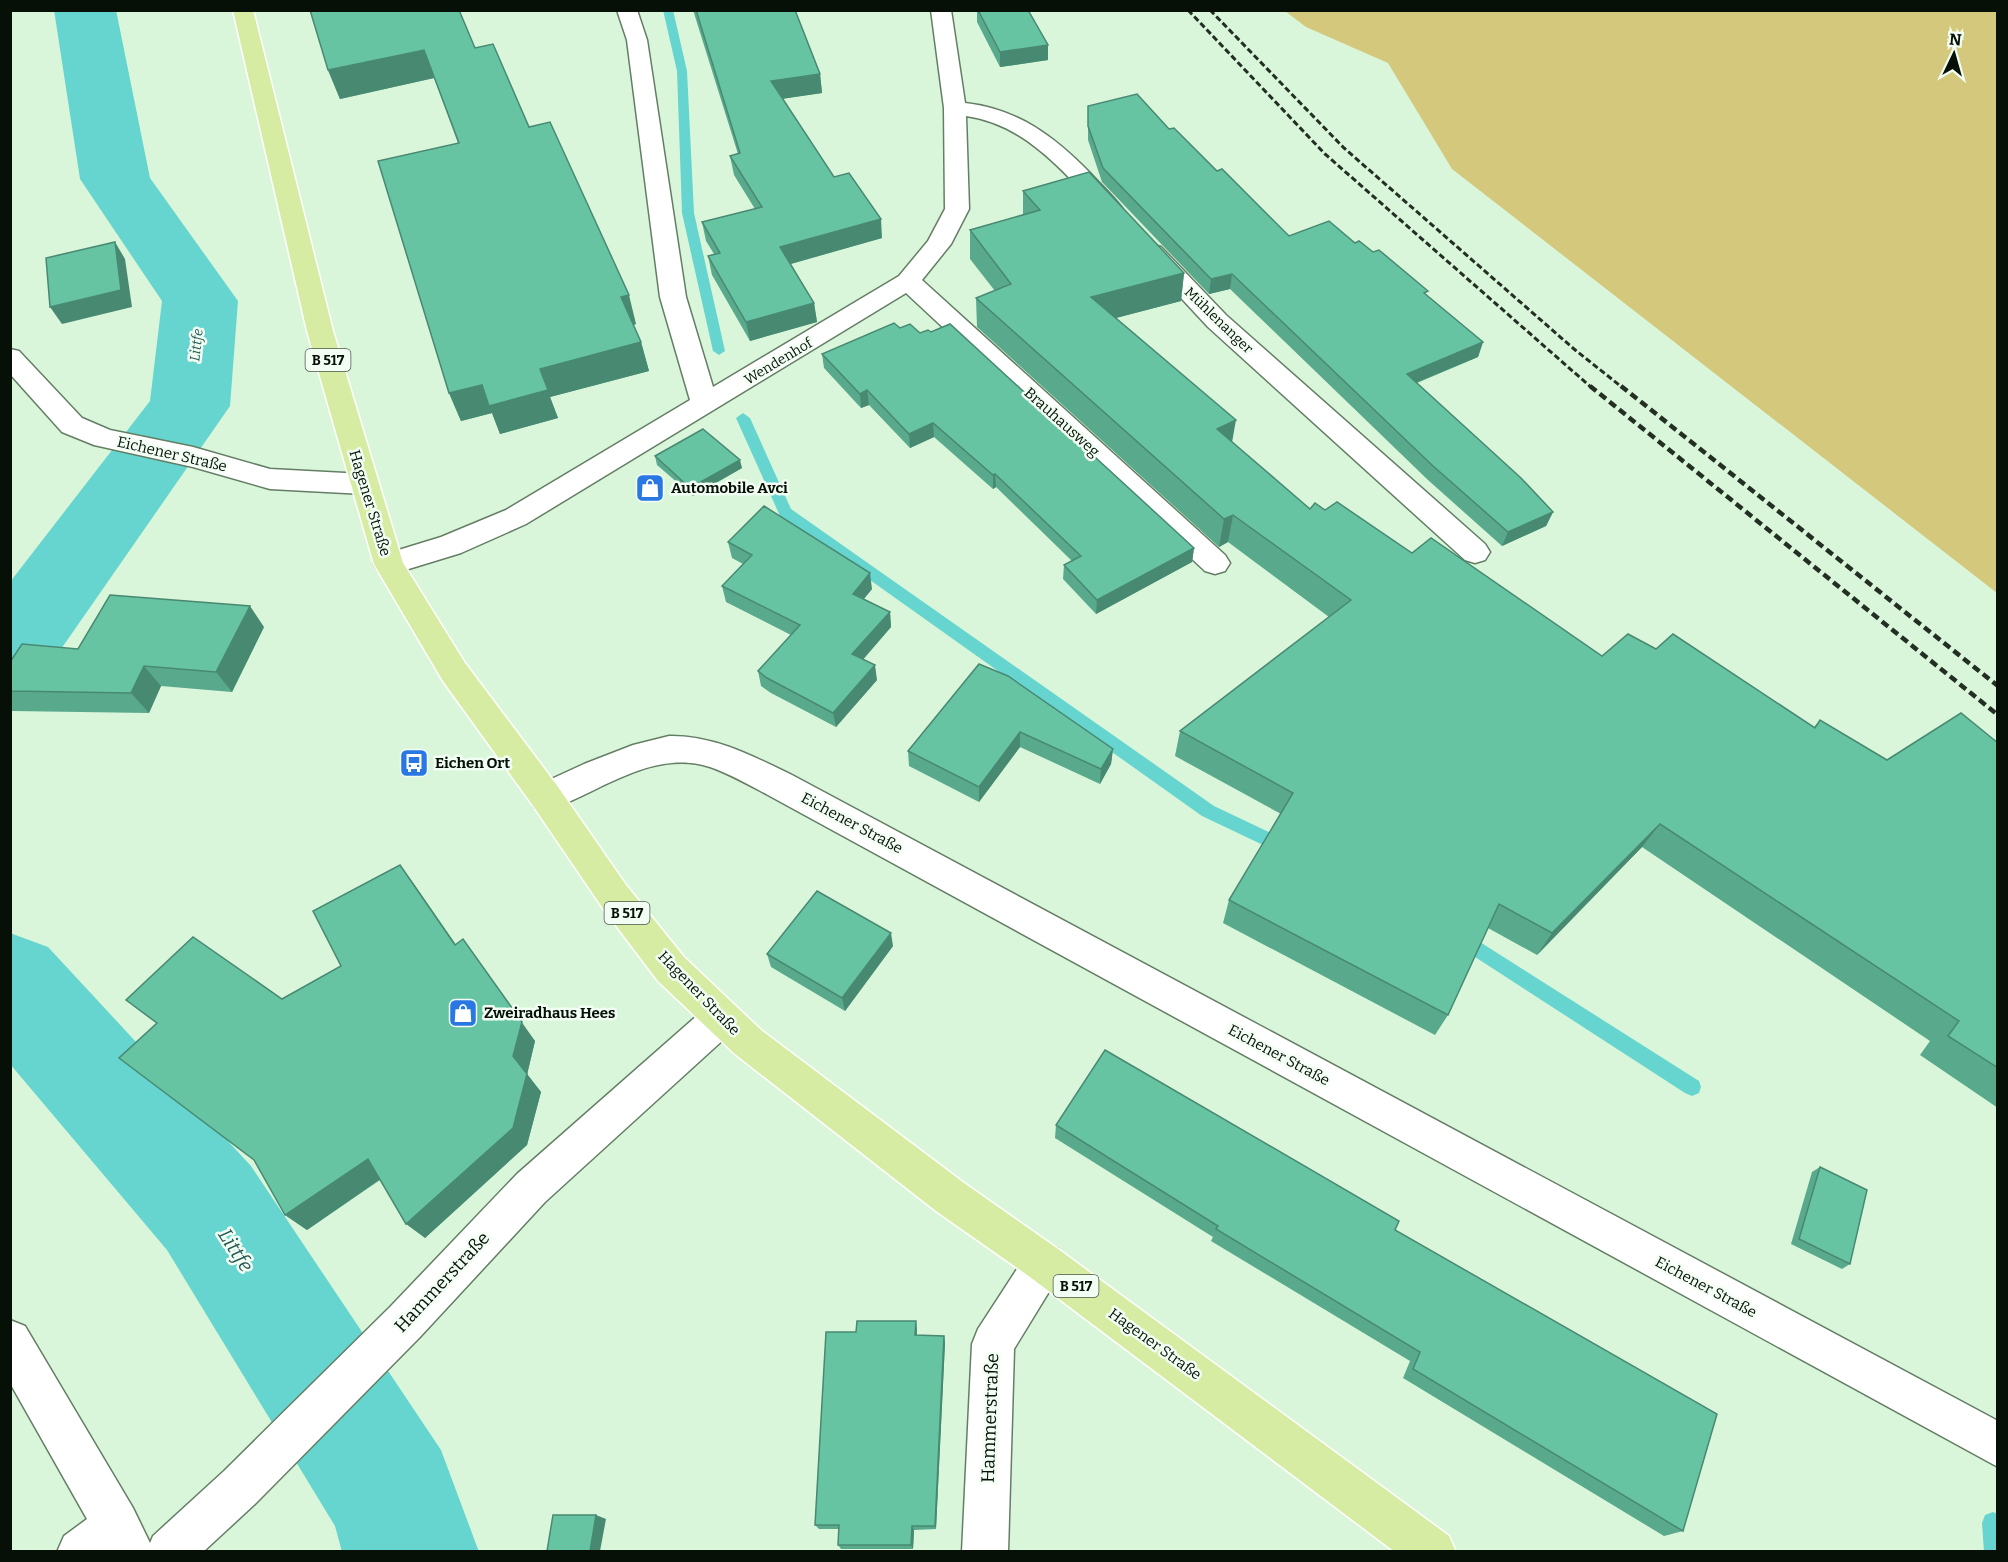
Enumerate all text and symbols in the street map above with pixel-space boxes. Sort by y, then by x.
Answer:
north arrow [1924,24,1984,84]
text: N [1948,30,1962,50]
street label: Mühlenanger [1181,284,1256,357]
water label: Littfe [186,328,207,362]
street label: Wendenhof [741,334,816,388]
road number: B 517 [306,349,350,371]
street label: Brauhausweg [1021,383,1103,461]
street label: Eichener Straße [115,433,229,475]
street label: Hagener Straße [345,448,395,558]
shop icon: Automobile Avci [634,472,666,504]
place label: Automobile Avci [671,479,788,497]
bus stop icon: Eichen Ort [398,747,430,779]
place label: Eichen Ort [435,754,510,772]
street label: Eichener Straße [798,789,906,857]
road number: B 517 [604,902,650,924]
street label: Hagener Straße [654,947,744,1039]
shop icon: Zweiradhaus Hees [447,997,479,1029]
place label: Zweiradhaus Hees [484,1004,615,1022]
street label: Eichener Straße [1225,1021,1333,1089]
water label: Littfe [212,1224,259,1277]
street label: Hammerstraße [390,1227,494,1337]
street label: Eichener Straße [1652,1253,1760,1321]
road number: B 517 [1054,1275,1098,1297]
street label: Hagener Straße [1105,1304,1205,1384]
street label: Hammerstraße [977,1353,1003,1483]

